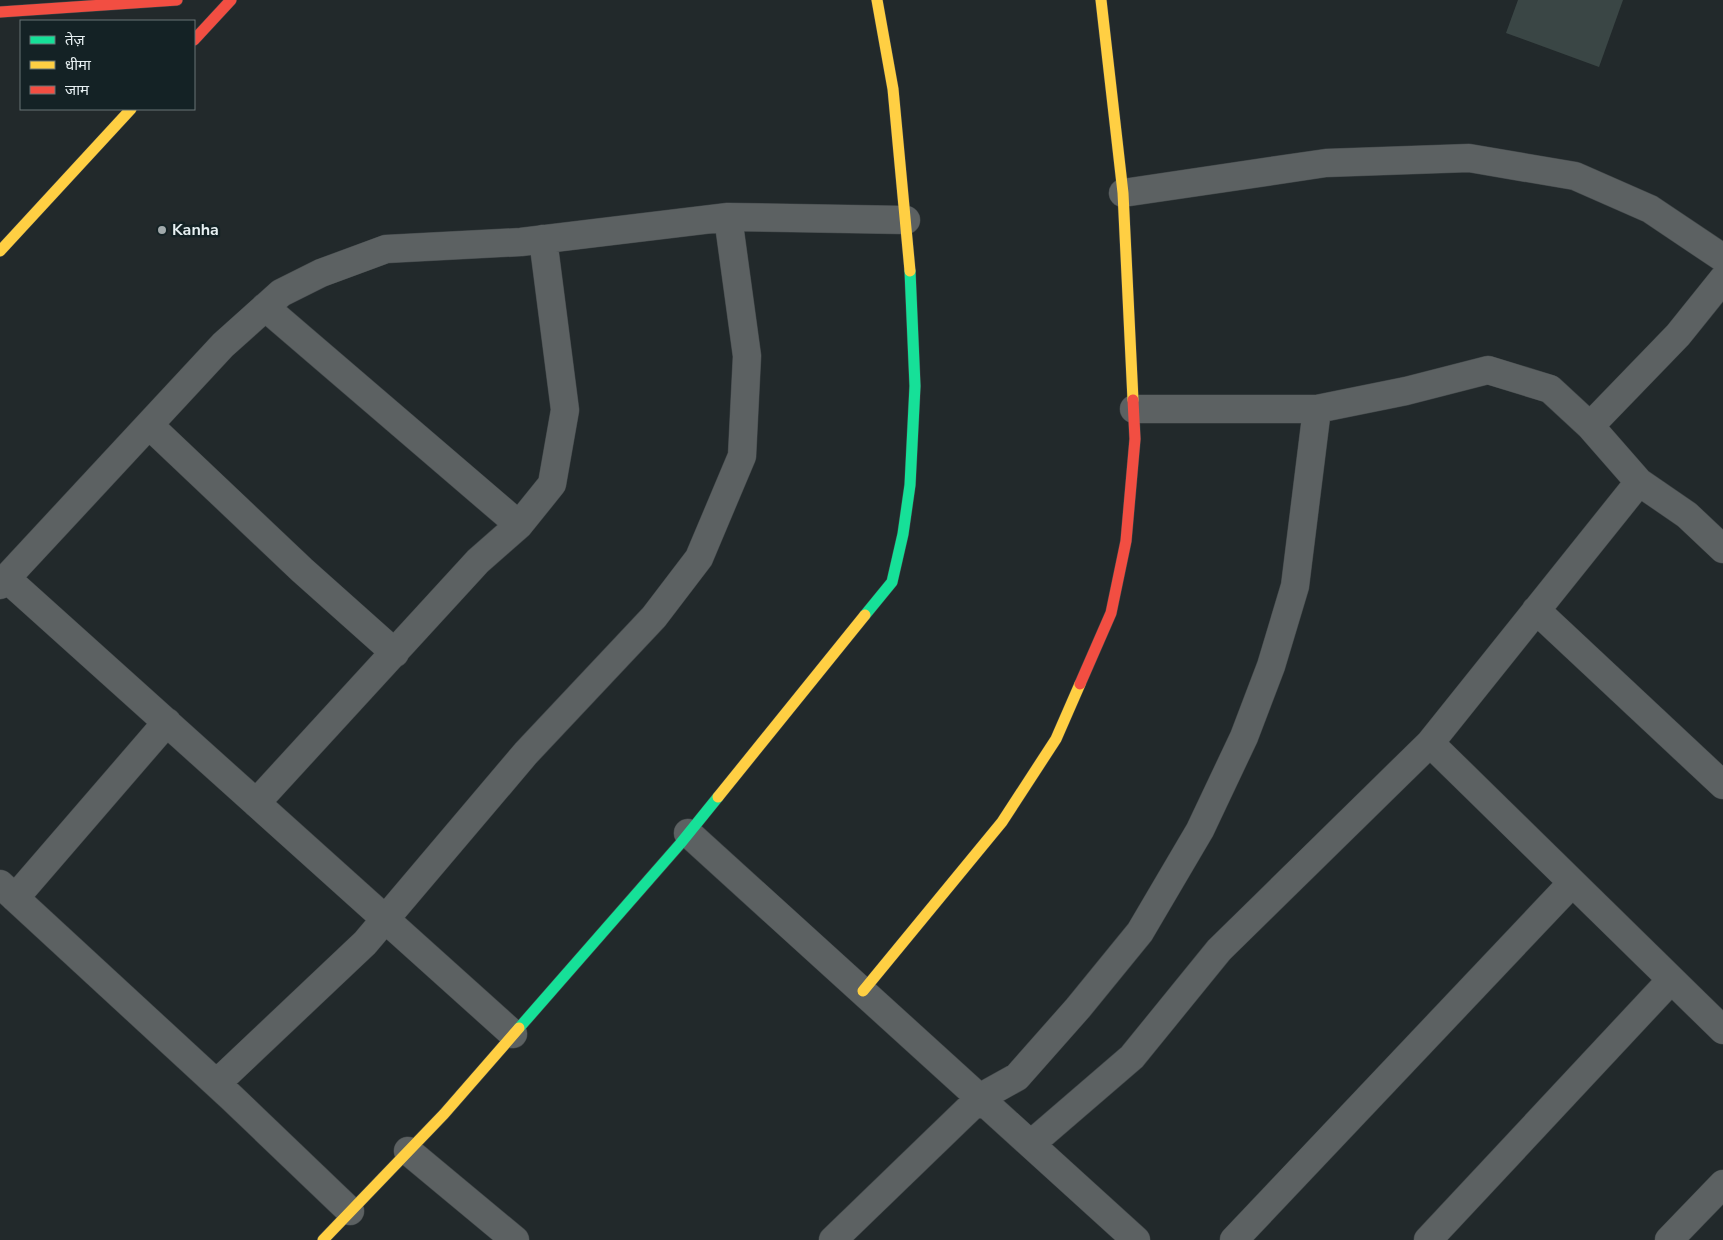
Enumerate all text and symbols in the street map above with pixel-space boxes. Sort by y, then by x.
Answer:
legend [20,20,195,110]
text: तेज़ [65,30,86,50]
text: धीमा [65,55,92,75]
text: जाम [65,80,90,100]
place label: Kanha [172,219,219,241]
marker: Kanha [156,224,168,236]

